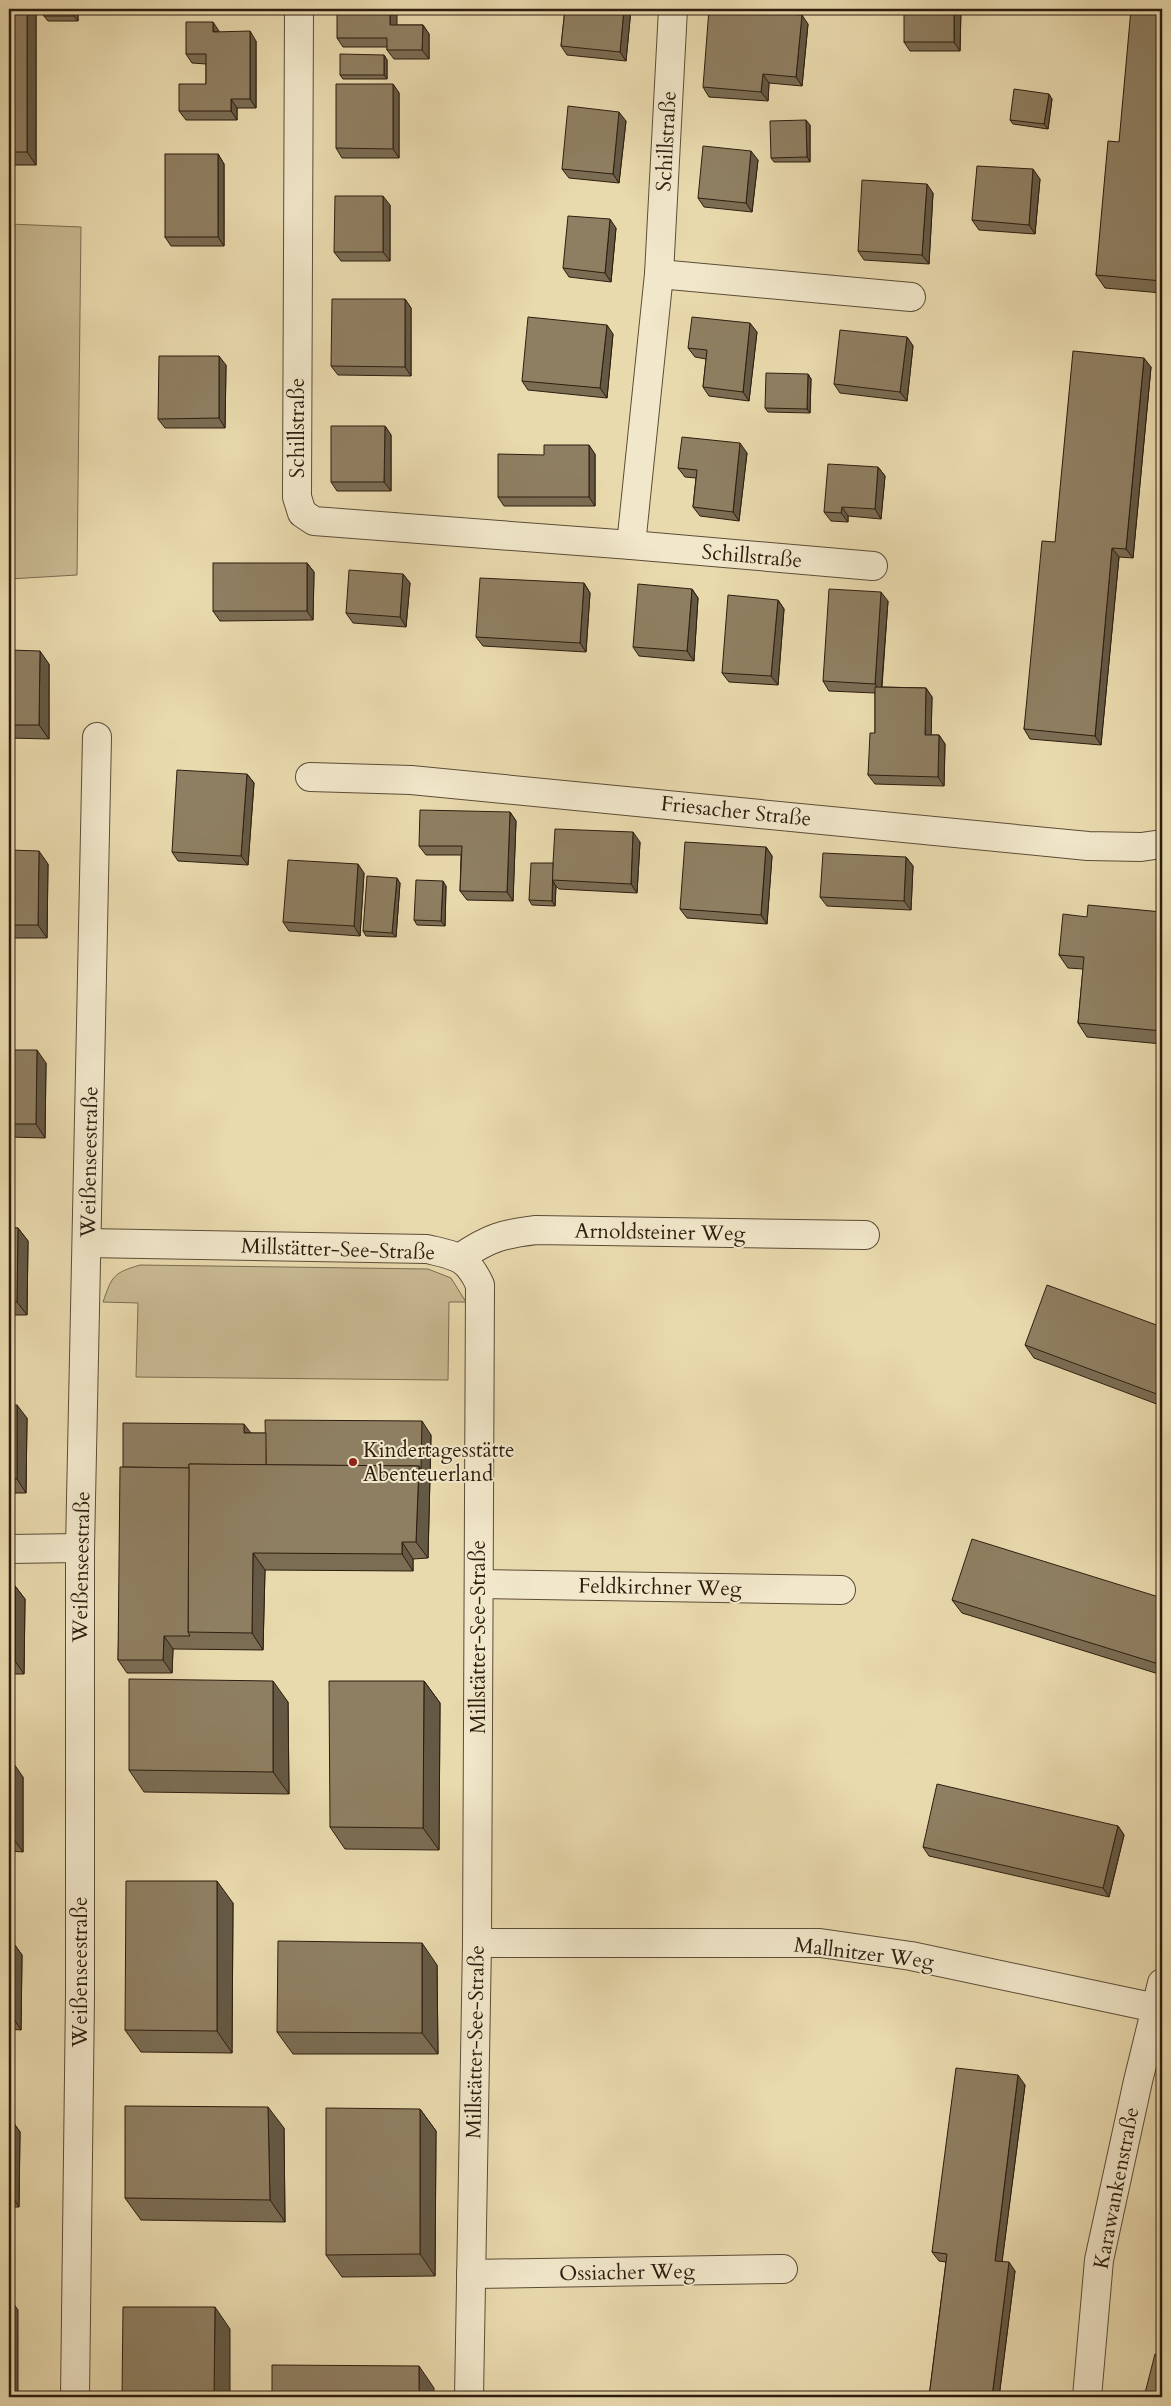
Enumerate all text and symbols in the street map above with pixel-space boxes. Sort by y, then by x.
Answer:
street label: Schillstraße [649,90,684,192]
street label: Schillstraße [283,378,312,478]
street label: Schillstraße [701,538,803,575]
street label: Friesacher Straße [659,789,813,834]
street label: Weißenseestraße [74,1086,105,1239]
street label: Arnoldsteiner Weg [574,1217,746,1248]
street label: Millstätter-See-Straße [241,1232,435,1267]
place label: Kindertagesstätte Abenteuerland [363,1436,515,1489]
marker: Kindertagesstätte Abenteuerland [347,1456,359,1468]
street label: Weißenseestraße [66,1491,97,1644]
street label: Millstätter-See-Straße [464,1540,493,1734]
street label: Feldkirchner Weg [578,1572,742,1603]
street label: Weißenseestraße [66,1896,95,2049]
street label: Mallnitzer Weg [792,1931,936,1976]
street label: Millstätter-See-Straße [459,1945,492,2139]
street label: Karawankenstraße [1087,2105,1146,2272]
street label: Ossiacher Weg [559,2257,695,2288]

